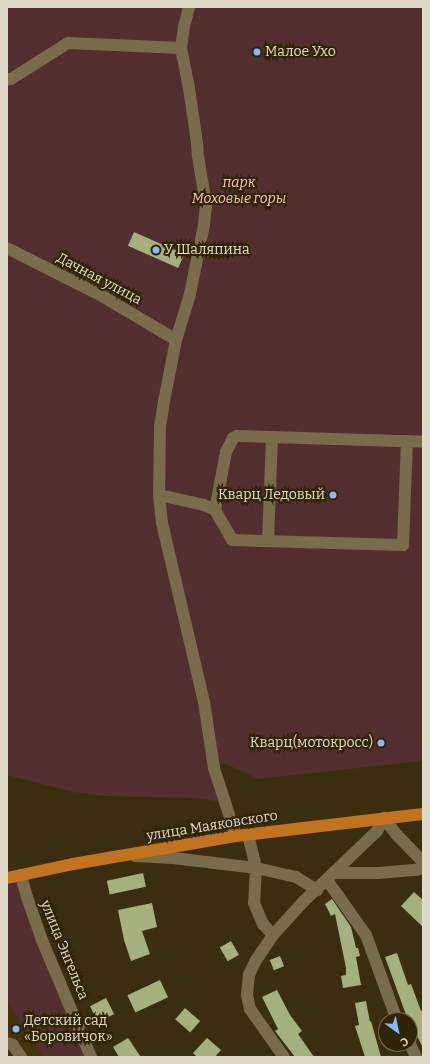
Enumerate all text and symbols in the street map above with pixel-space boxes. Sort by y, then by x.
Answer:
place label: Малое Ухо [265,44,336,60]
marker: Малое Ухо [252,47,262,57]
park label: парк Моховые горы [192,175,286,208]
place label: У Шаляпина [164,242,250,258]
marker: У Шаляпина [151,245,161,255]
street label: Дачная улица [54,250,144,308]
place label: Кварц Ледовый [218,487,325,503]
marker: Кварц Ледовый [328,490,338,500]
place label: Кварц(мотокросс) [250,735,373,751]
marker: Кварц(мотокросс) [376,738,386,748]
street label: улица Маяковского [145,807,279,845]
street label: улица Энгельса [36,898,92,1002]
north arrow [378,1012,418,1052]
place label: Детский сад «Боровичок» [24,1013,113,1046]
marker: Детский сад «Боровичок» [11,1024,21,1034]
text: С [398,1034,411,1049]

